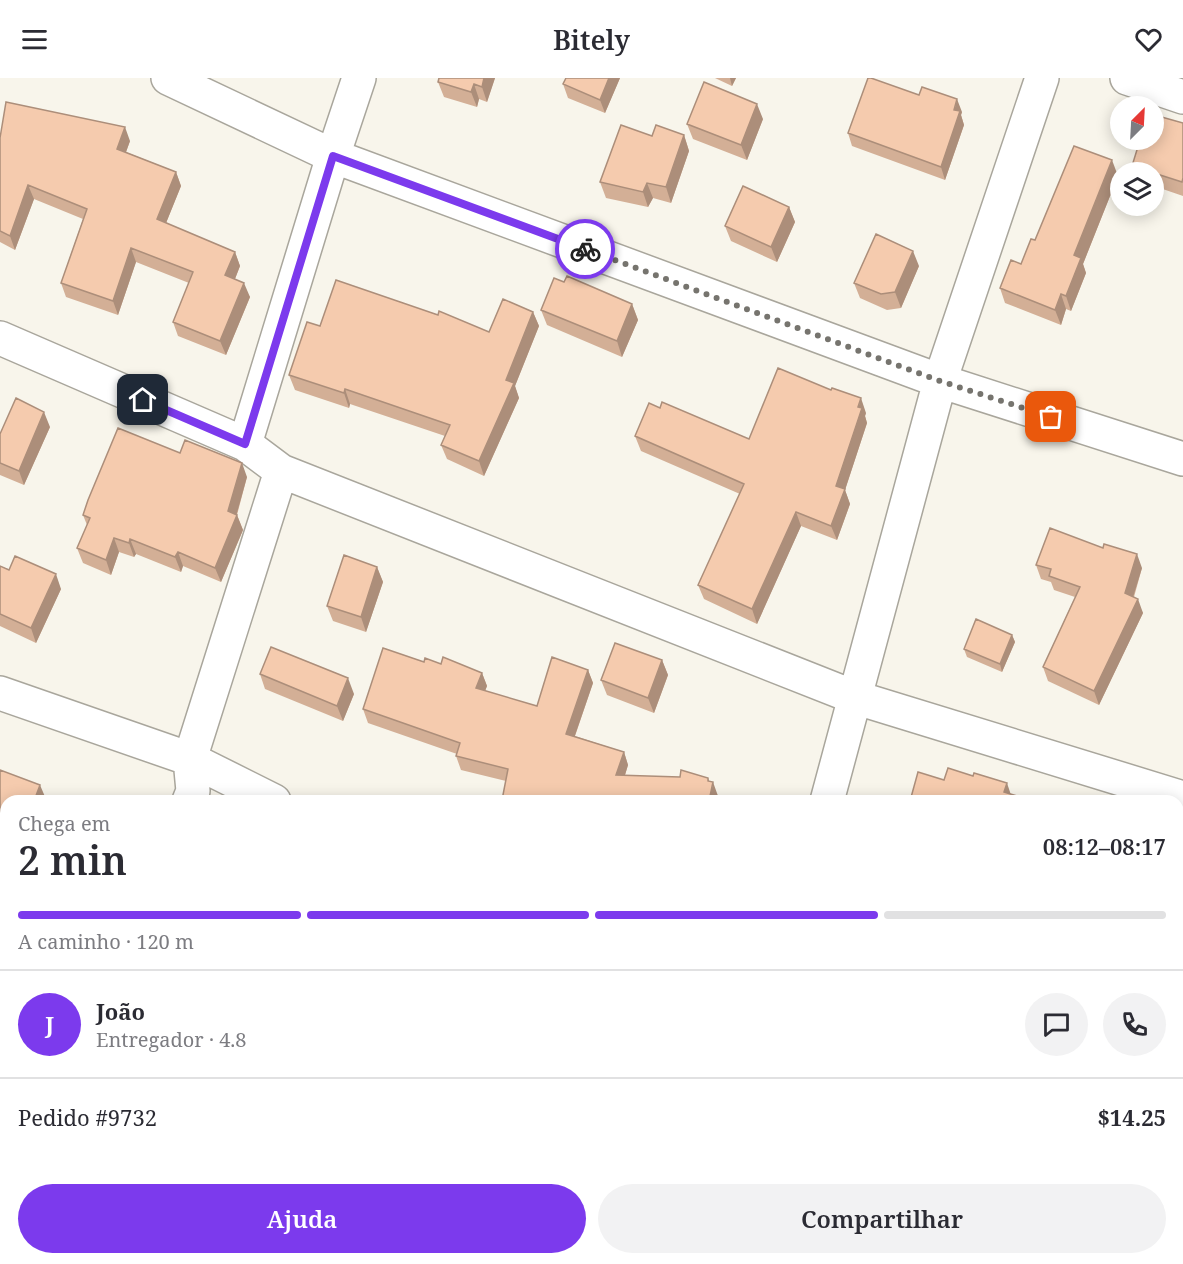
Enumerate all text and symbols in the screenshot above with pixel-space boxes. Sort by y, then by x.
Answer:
text: Bitely [553,21,630,58]
icon: menu [18,23,51,56]
icon: heart [1132,23,1165,56]
north arrow [1110,96,1164,150]
map controls [1110,96,1164,216]
button: layers [1110,162,1164,216]
courier [555,219,615,279]
icon: bike [569,233,602,266]
pin [117,374,168,425]
icon: home [126,383,159,416]
pin [1025,391,1076,442]
icon: bag [1034,400,1067,433]
text: Chega em [18,810,111,837]
text: 08:12–08:17 [1043,831,1166,861]
text: 2 min [18,833,127,886]
text: A caminho · 120 m [18,928,194,955]
button: chat [1025,993,1088,1056]
button: phone [1103,993,1166,1056]
text: João [96,996,145,1026]
text: J [45,1009,54,1039]
text: Entregador · 4.8 [96,1026,247,1053]
text: Pedido #9732 [18,1102,157,1132]
text: $14.25 [1097,1102,1166,1132]
button: Ajuda [18,1184,586,1253]
button: Compartilhar [598,1184,1166,1253]

